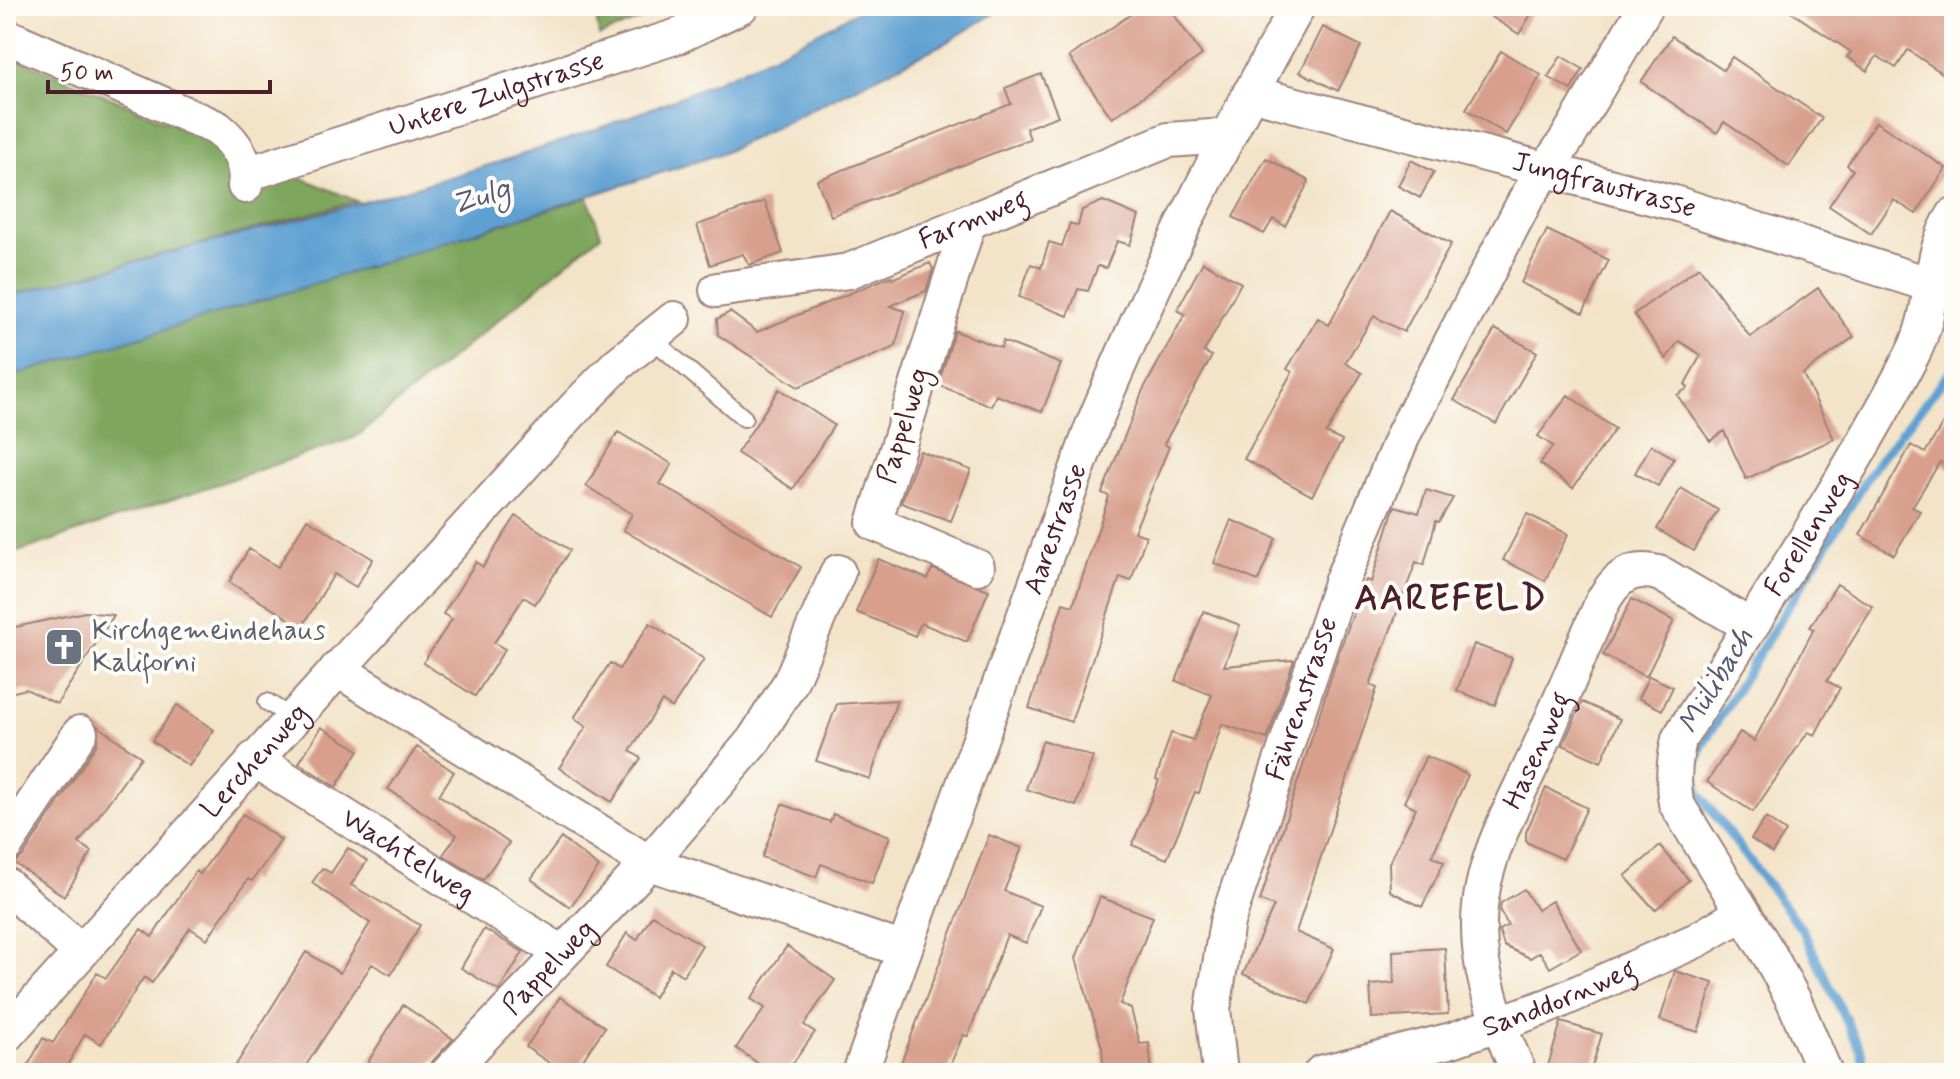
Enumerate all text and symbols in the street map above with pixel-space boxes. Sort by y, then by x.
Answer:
street label: Untere Zulgstrasse [384,42,609,146]
scale bar [48,44,270,94]
text: 50 m [60,58,114,89]
street label: Jungfraustrasse [1508,143,1701,227]
water label: Zulg [447,169,517,227]
street label: Farmweg [913,181,1035,259]
street label: Pappelweg [869,364,941,489]
street label: Aarestrasse [1015,458,1096,600]
street label: Forellenweg [1756,465,1861,604]
district label: AAREFELD [1354,576,1548,623]
street label: Fährenstrasse [1257,612,1347,786]
place label: Kirchgemeindehaus Kaliforni [92,613,326,684]
water label: Mülibach [1669,621,1763,741]
church icon: Kirchgemeindehaus Kaliforni [43,626,85,668]
street label: Hasenweg [1494,686,1583,815]
street label: Lerchenweg [193,695,318,827]
street label: Wachtelweg [334,800,482,912]
street label: Pappelweg [494,912,605,1023]
street label: Sanddornweg [1477,951,1643,1046]

